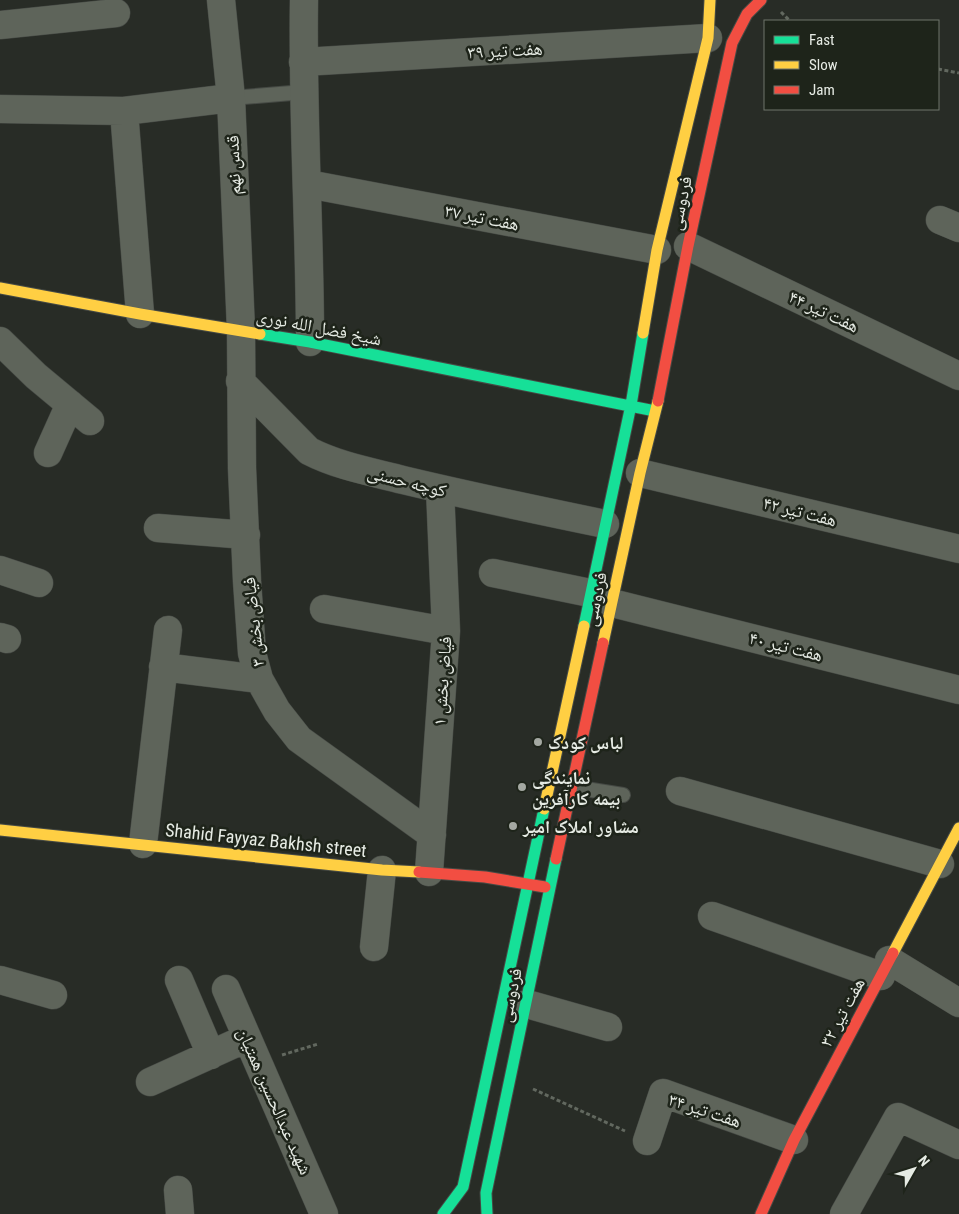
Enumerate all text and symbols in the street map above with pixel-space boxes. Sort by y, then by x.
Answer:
legend [764,20,939,110]
text: Fast [809,31,834,49]
street label: هفت تیر ۳۹ [467,38,543,63]
text: Slow [809,56,838,74]
text: Jam [809,81,835,99]
street label: قدس نهم [221,135,247,195]
street label: فردوسی [664,174,697,232]
street label: هفت تیر ۳۷ [443,200,521,235]
street label: هفت تیر ۴۴ [785,286,863,337]
street label: شیخ فضل الله نوری [254,305,383,351]
street label: کوچه حسنی [365,461,449,502]
street label: هفت تیر ۴۲ [761,492,839,531]
street label: فردوسی [579,570,612,628]
street label: فیاض بخش ۳ [238,576,269,668]
street label: هفت تیر ۴۰ [747,627,825,666]
street label: فیاض بخش ۱ [428,635,457,727]
place label: لباس کودک [548,732,624,754]
marker: لباس کودک [532,736,544,748]
place label: نمایندگی بیمه کارآفرین [532,767,620,810]
marker: نمایندگی بیمه کارآفرین [516,781,528,793]
place label: مشاور املاک امیر [522,816,639,837]
street label: Shahid Fayyaz Bakhsh street [164,819,368,861]
marker: مشاور املاک امیر [507,820,519,832]
street label: فردوسی [494,966,527,1024]
street label: هفت تیر ۳۲ [815,974,869,1050]
street label: شهید عبدالحسین همتیان [232,1024,317,1178]
street label: هفت تیر ۳۴ [666,1088,744,1132]
north arrow [889,1144,939,1194]
text: N [915,1152,933,1169]

